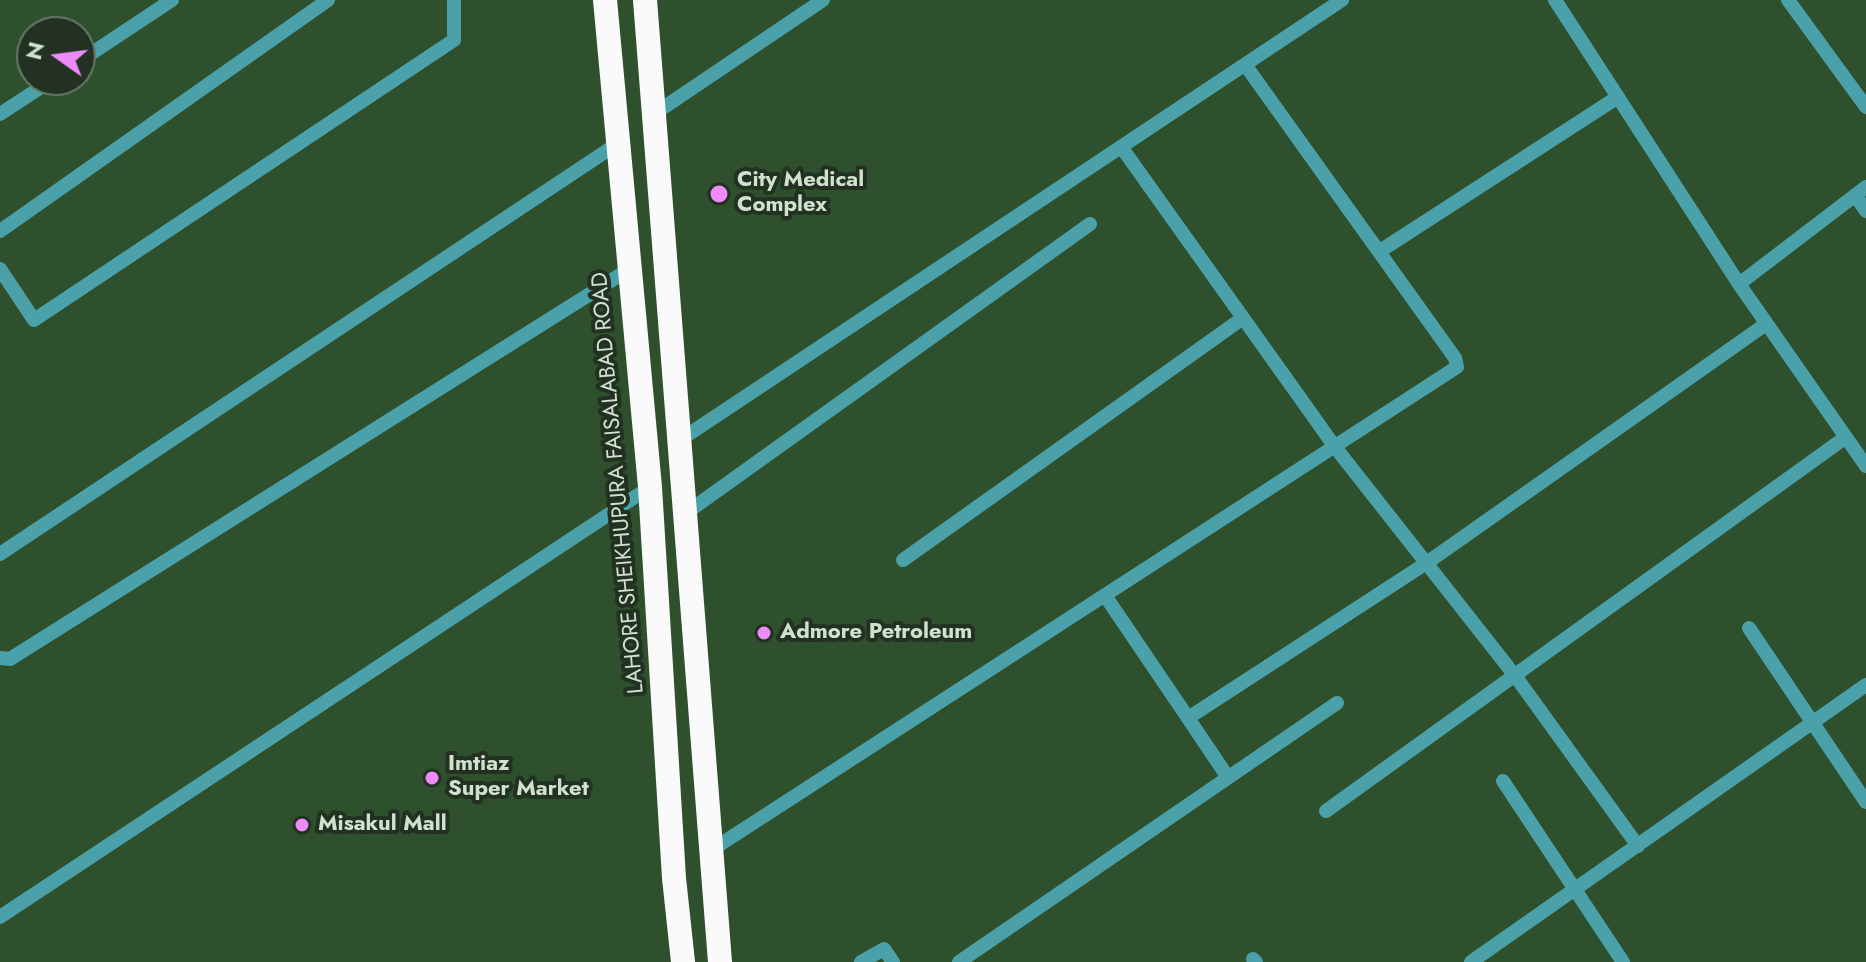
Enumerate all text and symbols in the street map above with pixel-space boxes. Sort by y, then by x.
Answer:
north arrow [16,16,96,96]
text: N [17,38,52,63]
place label: City Medical Complex [737,168,864,220]
marker: City Medical Complex [708,183,730,205]
street label: LAHORE SHEIKHUPURA FAISALABAD ROAD [587,271,651,695]
place label: Admore Petroleum [780,620,972,646]
marker: Admore Petroleum [755,624,773,642]
place label: Imtiaz Super Market [448,752,589,804]
marker: Imtiaz Super Market [423,769,441,787]
place label: Misakul Mall [318,812,447,838]
marker: Misakul Mall [293,816,311,834]

